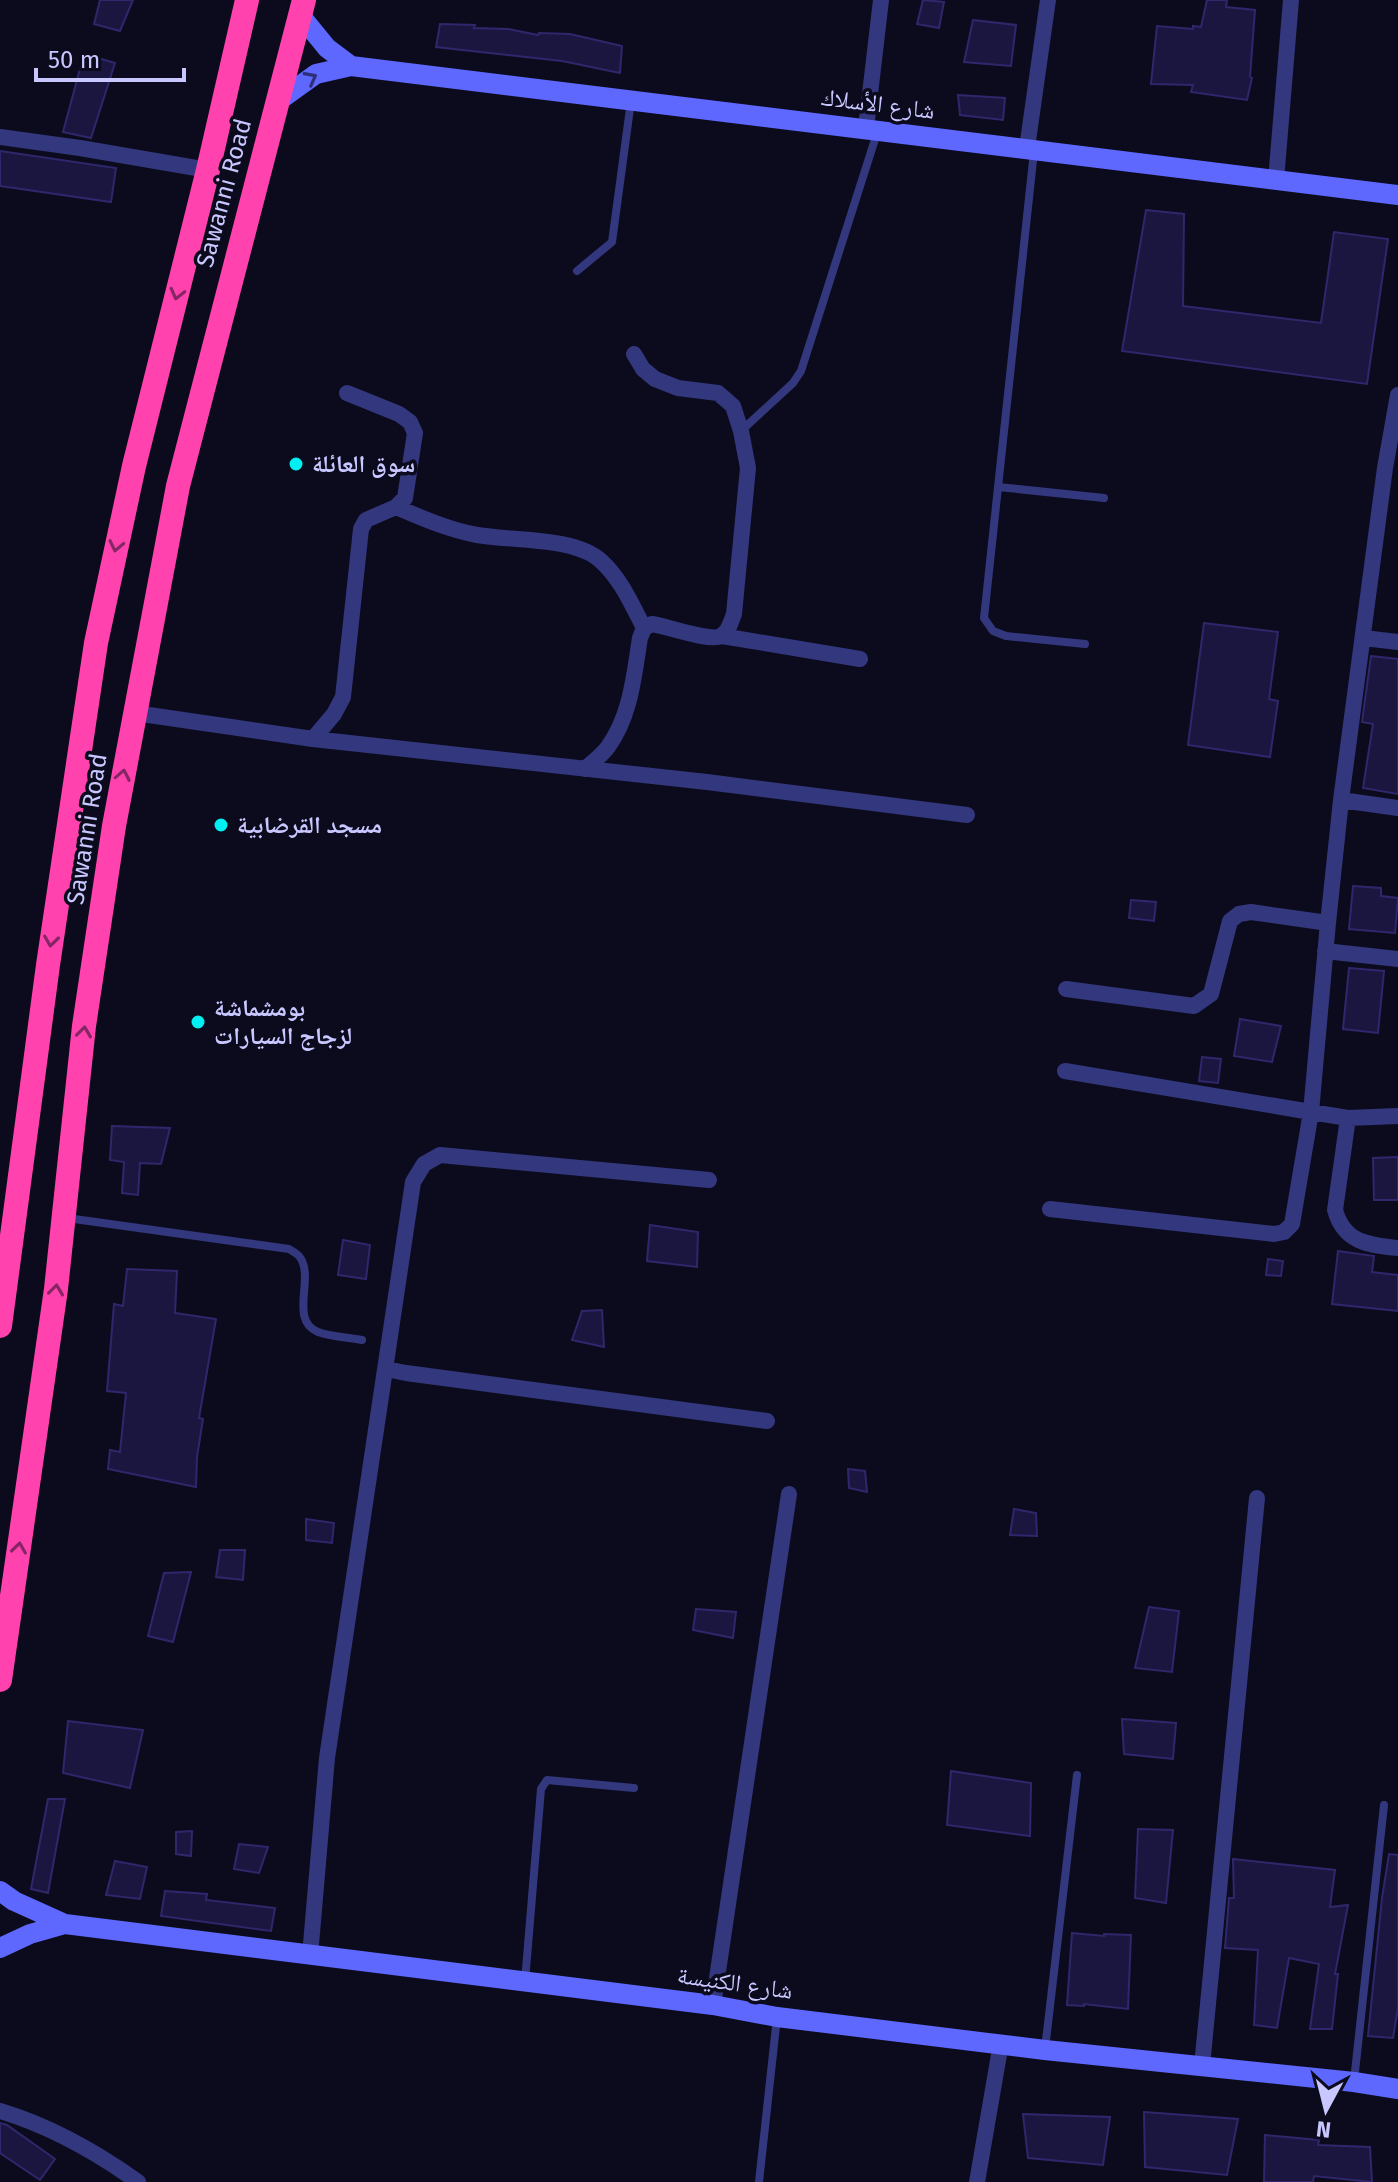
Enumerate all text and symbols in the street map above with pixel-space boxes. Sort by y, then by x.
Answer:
scale bar [36,32,184,82]
text: 50 m [48,46,100,74]
one-way arrow [303,73,317,88]
street label: شارع الأسلاك [820,83,936,126]
street label: Sawanni Road [191,116,257,270]
one-way arrow [169,286,186,300]
place label: سوق العائلة [312,450,415,478]
marker: سوق العائلة [287,455,305,473]
one-way arrow [108,539,125,553]
street label: Sawanni Road [61,751,113,907]
one-way arrow [114,768,131,781]
place label: مسجد القرضابية [237,811,382,839]
marker: مسجد القرضابية [212,816,230,834]
one-way arrow [43,934,60,948]
place label: بومشماشة لزجاج السيارات [214,994,352,1051]
marker: بومشماشة لزجاج السيارات [189,1013,207,1031]
one-way arrow [75,1025,92,1039]
one-way arrow [47,1283,64,1297]
one-way arrow [10,1541,27,1554]
street label: شارع الكنيسة [675,1961,794,2006]
north arrow [1286,2070,1366,2150]
text: N [1315,2115,1333,2144]

